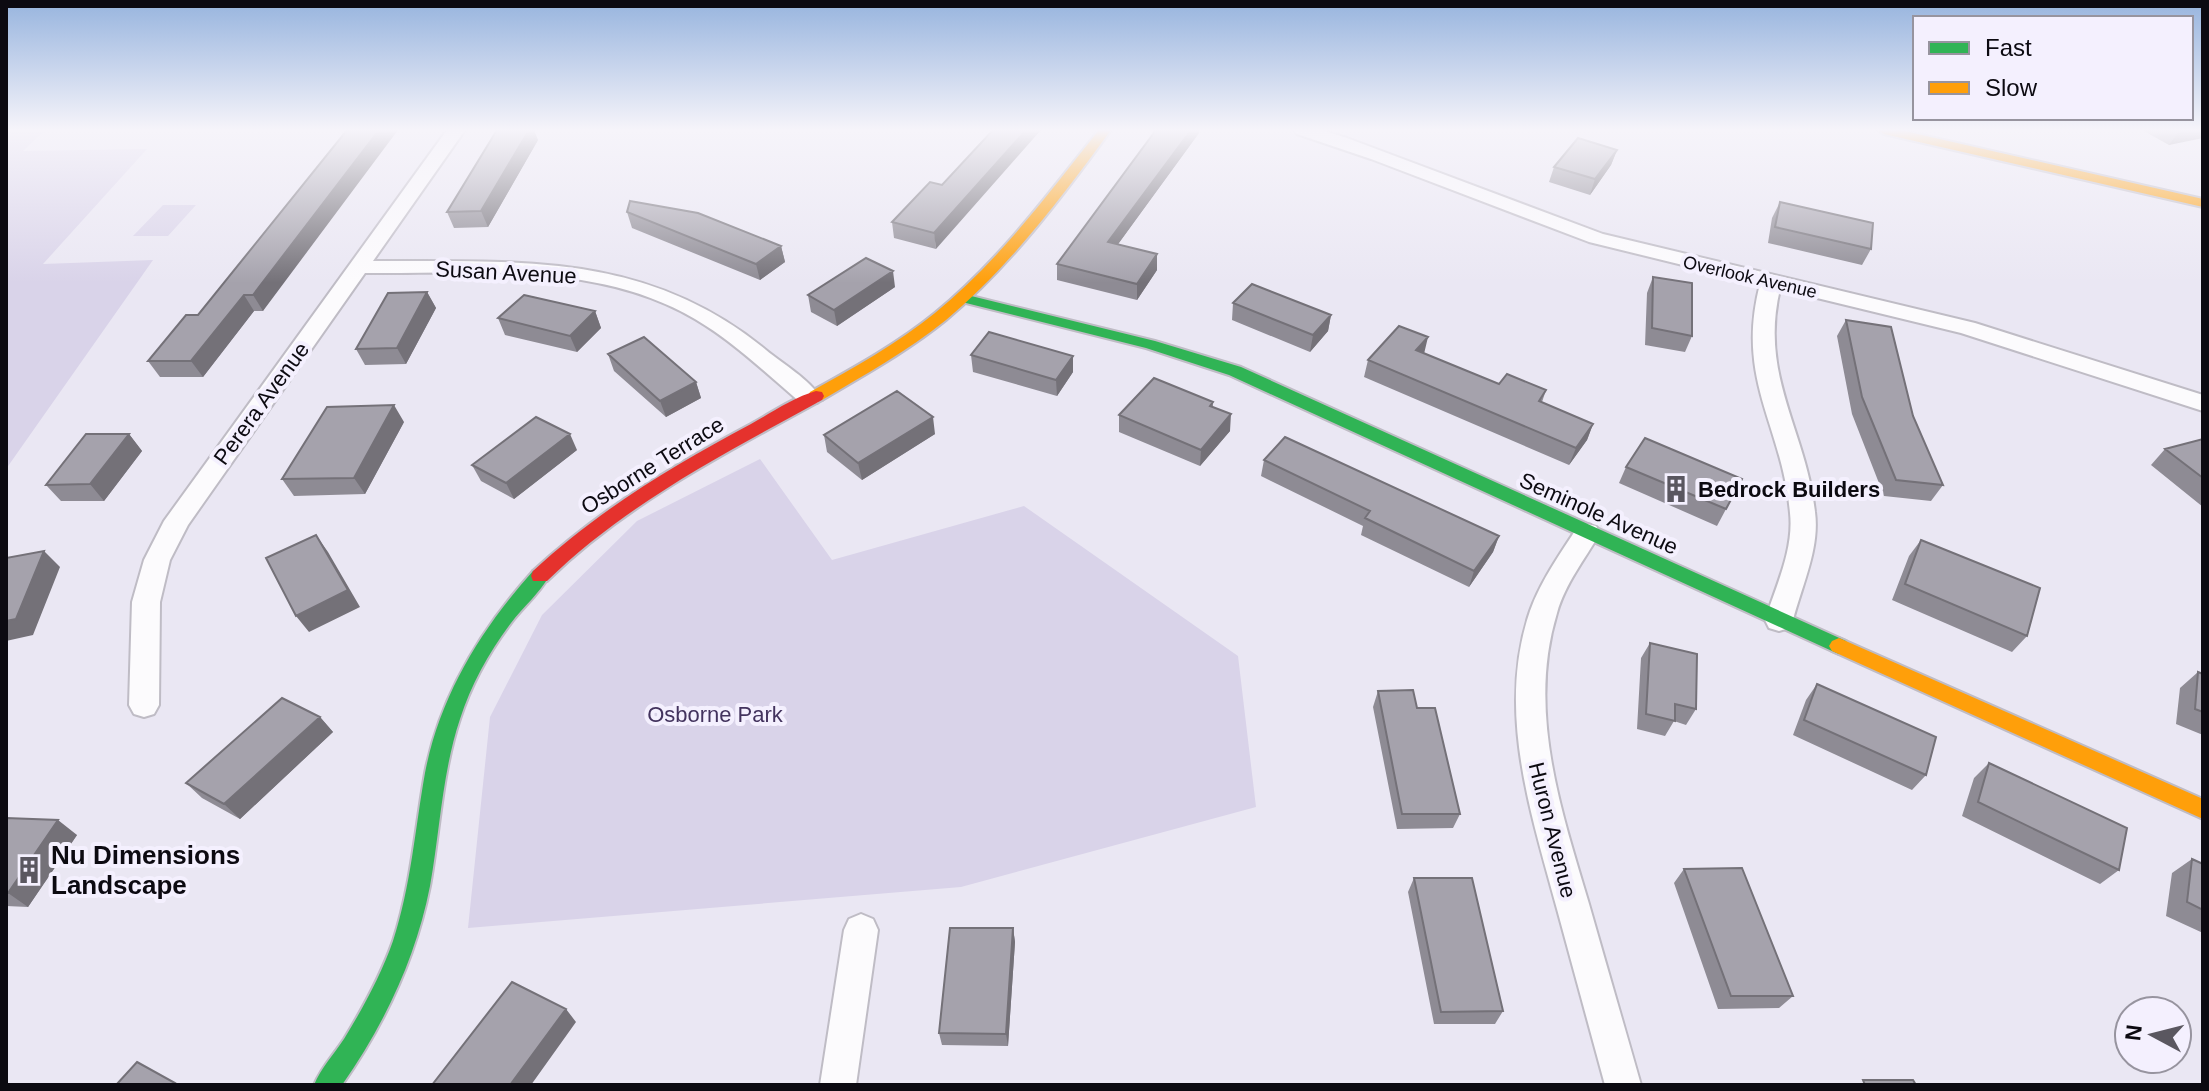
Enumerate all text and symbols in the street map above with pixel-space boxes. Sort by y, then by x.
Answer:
legend [1913,16,2193,120]
text: Fast [1985,34,2032,61]
text: Slow [1985,74,2038,101]
street label: Overlook Avenue [1681,252,1819,302]
street label: Susan Avenue [435,256,577,289]
street label: Perera Avenue [209,337,314,469]
street label: Osborne Terrace [576,412,728,519]
street label: Seminole Avenue [1516,467,1682,560]
building icon: Bedrock Builders [1661,474,1691,504]
place label: Bedrock Builders [1698,477,1880,502]
park label: Osborne Park [647,702,784,727]
street label: Huron Avenue [1524,760,1581,901]
place label: Nu Dimensions Landscape [51,840,240,900]
building icon: Nu Dimensions Landscape [14,855,44,885]
north arrow [2113,995,2193,1075]
text: N [2120,1023,2147,1042]

